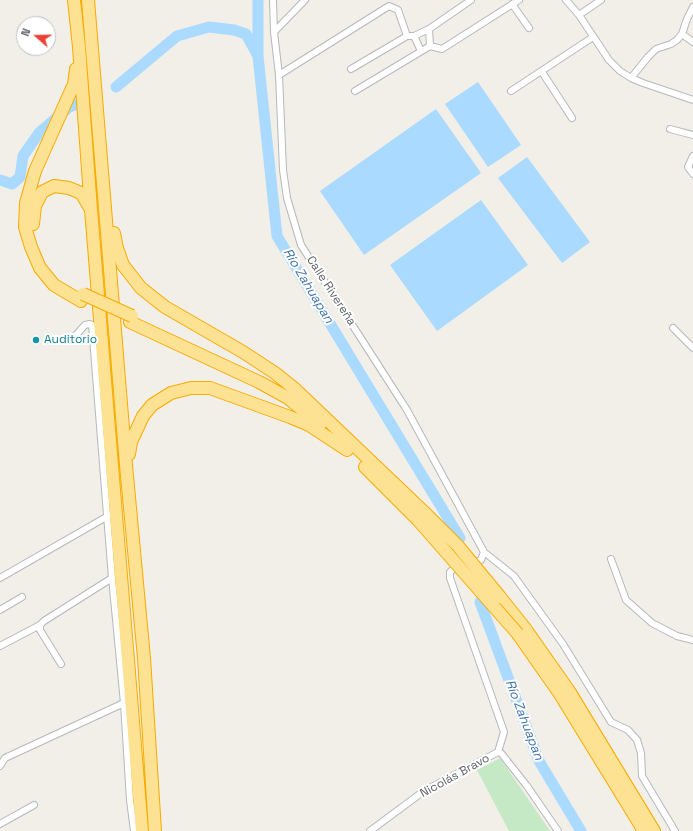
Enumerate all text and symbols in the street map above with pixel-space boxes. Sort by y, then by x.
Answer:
north arrow [16,16,56,56]
text: N [18,26,34,38]
water label: Río Zahuapan [279,246,337,326]
street label: Calle Rivereña [303,253,359,329]
place label: Auditorio [44,333,97,347]
marker: Auditorio [31,335,41,345]
water label: Río Zahuapan [502,678,546,762]
street label: Nicolás Bravo [418,751,492,801]

